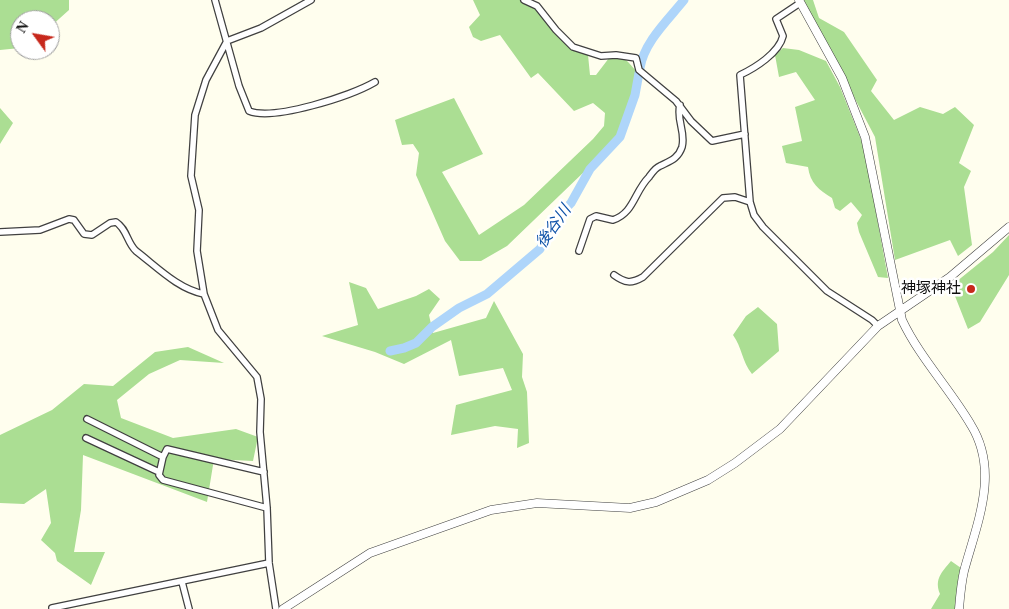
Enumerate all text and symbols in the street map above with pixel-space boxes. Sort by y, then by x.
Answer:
north arrow [10,10,60,60]
text: N [14,19,32,36]
water label: 後谷川 [532,202,576,252]
place label: 神塚神社 [901,280,961,298]
marker: 神塚神社 [965,283,977,295]

